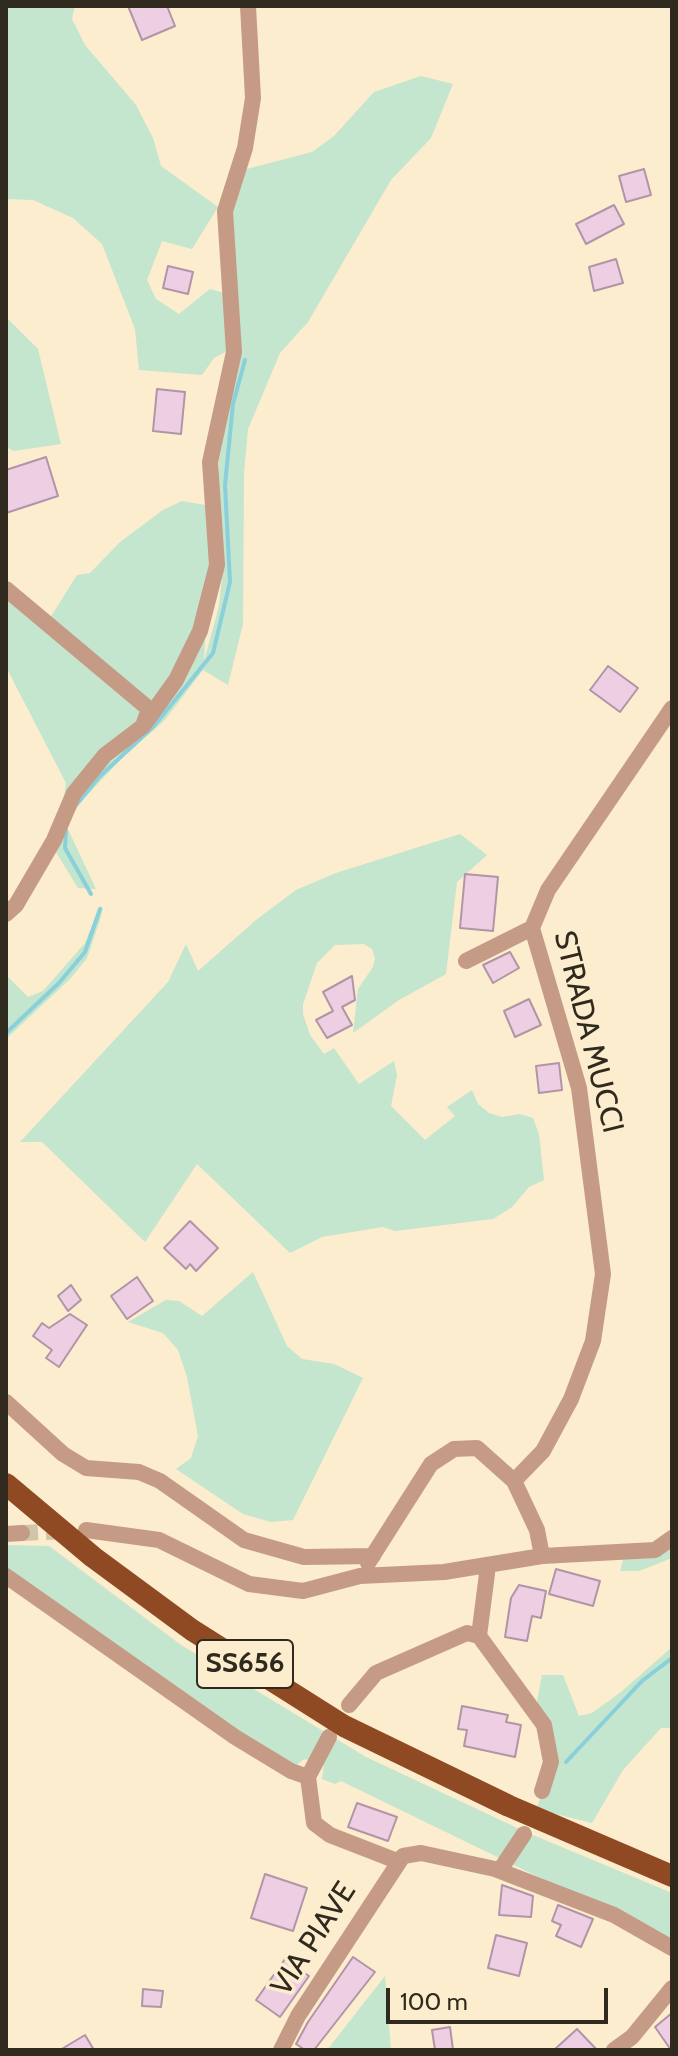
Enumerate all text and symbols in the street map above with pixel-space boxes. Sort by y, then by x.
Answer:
street label: STRADA MUCCI [546,927,630,1137]
road number: SS656 [197,1640,293,1688]
street label: VIA PIAVE [264,1876,364,2002]
scale bar [390,1972,612,2022]
text: 100 m [400,1987,468,2016]

